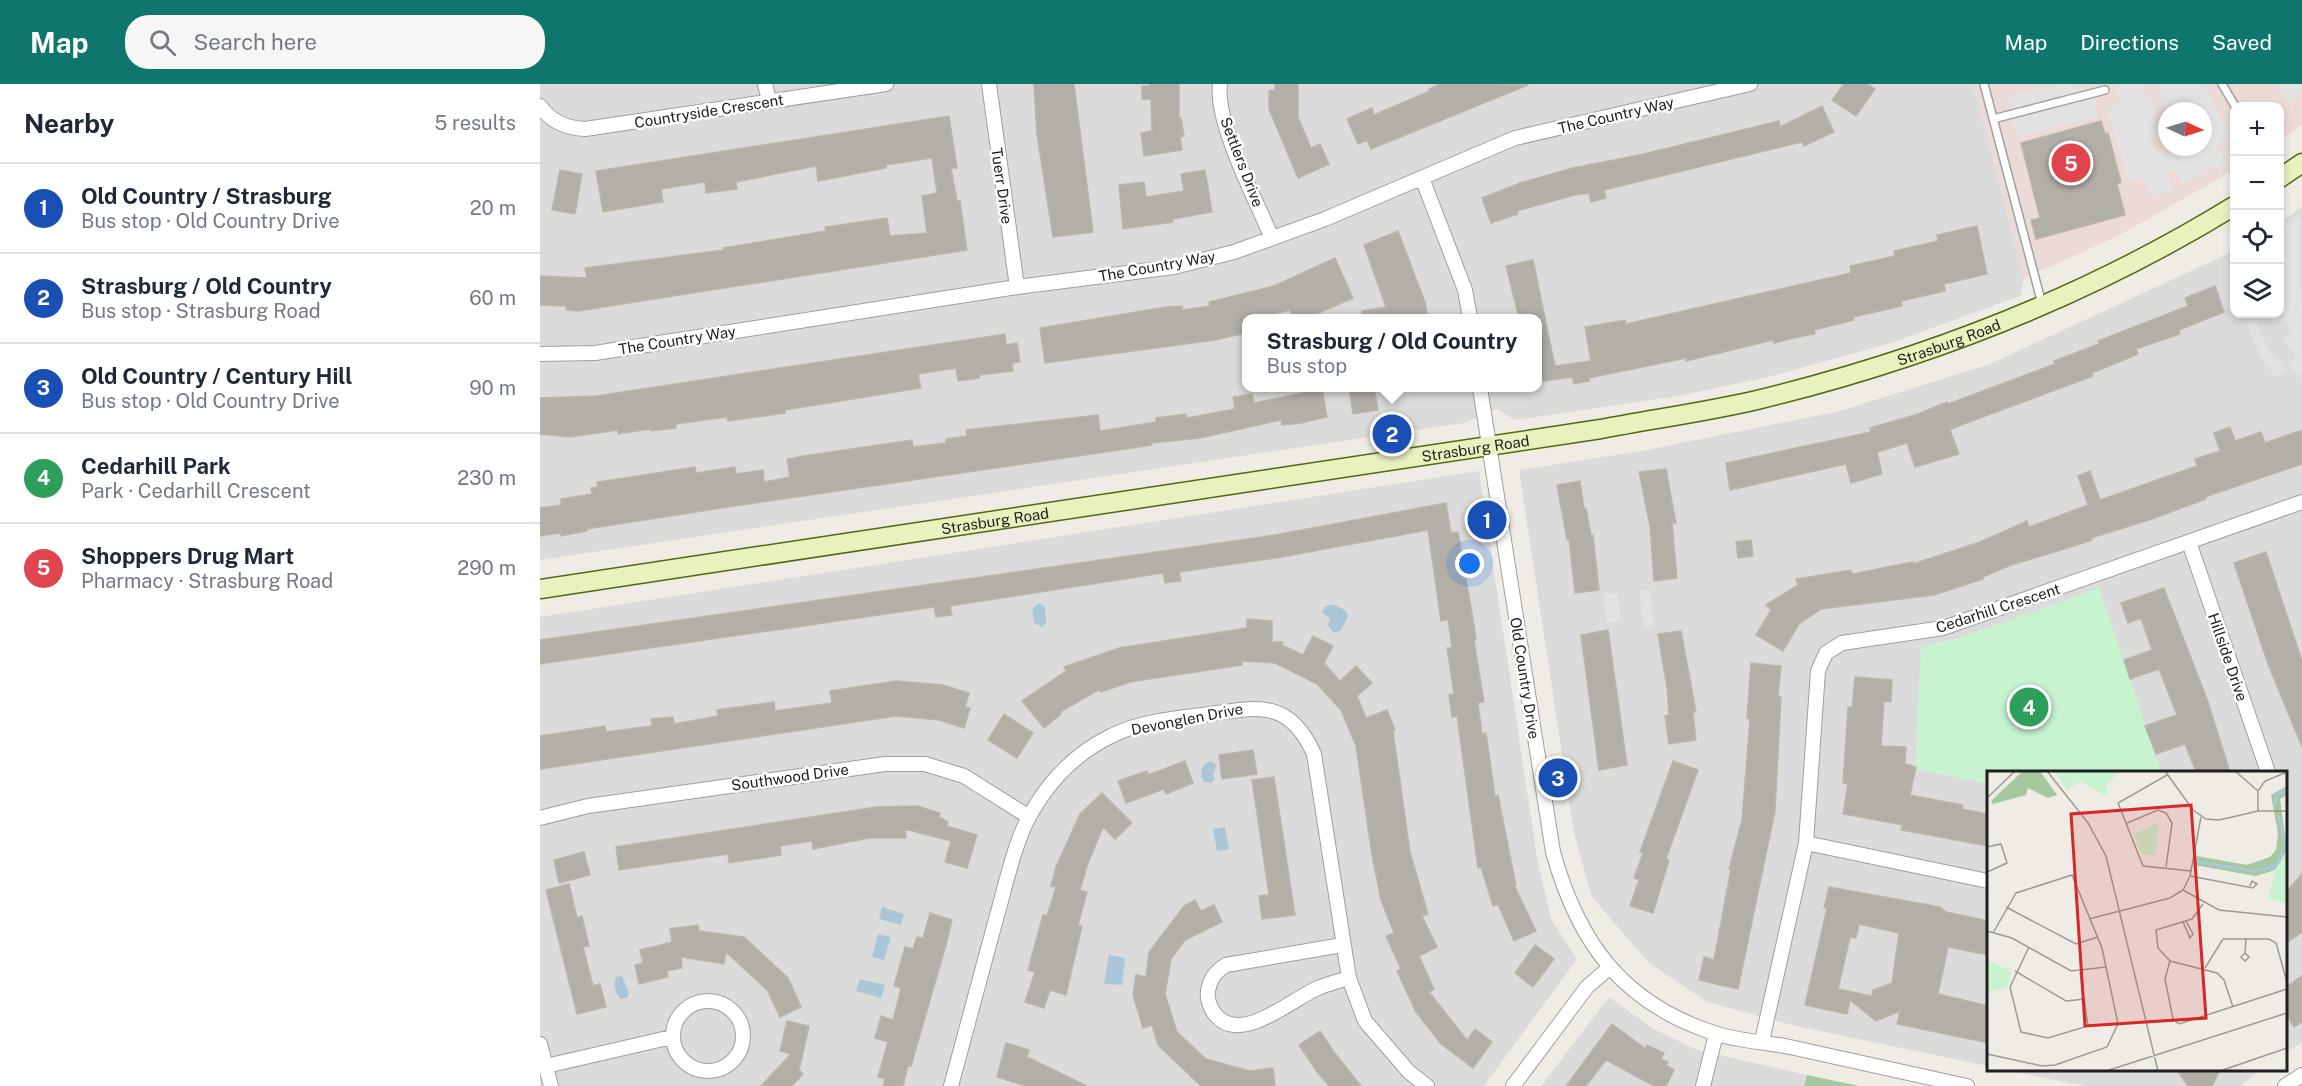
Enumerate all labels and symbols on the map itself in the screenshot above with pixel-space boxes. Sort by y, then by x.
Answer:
street label: Countryside Crescent [633,91,785,131]
street label: The Country Way [1556,93,1676,137]
north arrow [2158,102,2212,156]
street label: Settlers Drive [1217,115,1267,209]
pin: 5 [2052,140,2090,185]
street label: Tuerr Drive [988,147,1016,225]
street label: The Country Way [1097,247,1217,285]
street label: Strasburg Road [1895,315,2003,368]
street label: The Country Way [617,322,737,358]
pin: 2 [1372,412,1412,456]
street label: Strasburg Road [1420,431,1531,464]
pin: 1 [1468,498,1506,542]
street label: Strasburg Road [940,504,1050,537]
your location [1455,549,1484,578]
street label: Cedarhill Crescent [1934,580,2062,636]
street label: Hillside Drive [2205,611,2251,703]
street label: Old Country Drive [1507,616,1543,740]
pin: 4 [2010,684,2048,730]
street label: Devonglen Drive [1130,700,1244,738]
pin: 3 [1538,756,1578,800]
street label: Southwood Drive [730,760,850,794]
inset map [1987,771,2287,1071]

